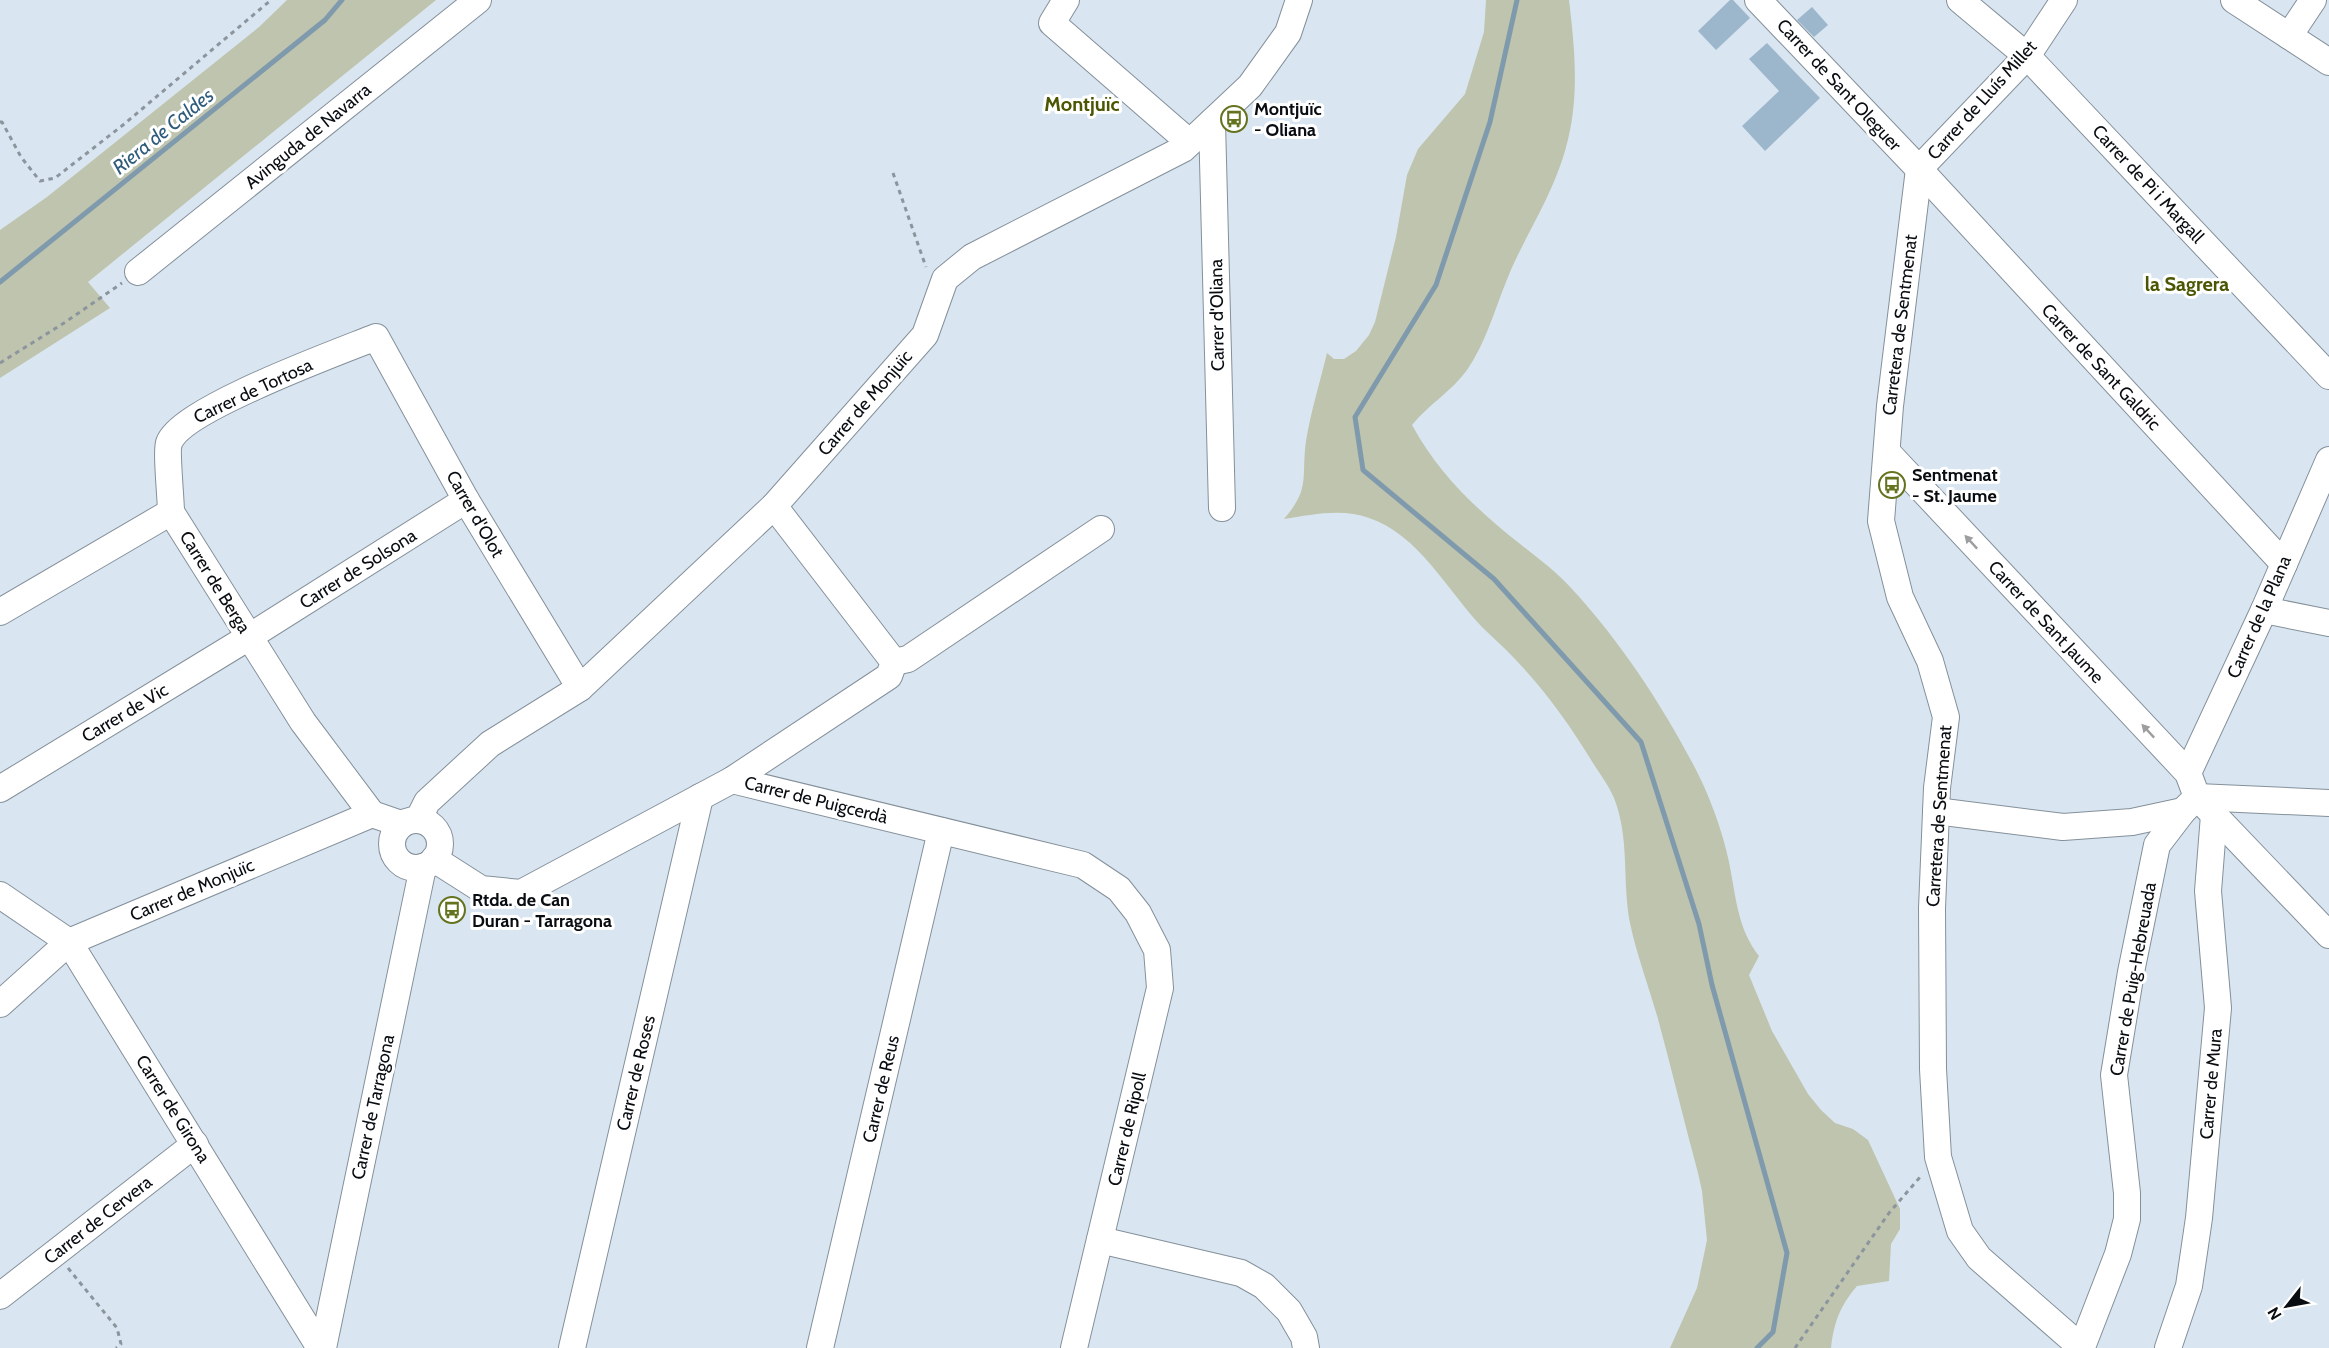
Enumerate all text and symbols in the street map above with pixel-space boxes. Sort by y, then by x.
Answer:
street label: Carrer de Sant Oleguer [1772,14,1906,156]
street label: Carrer de Lluís Millet [1923,36,2041,164]
street label: Avinguda de Navarra [241,78,376,194]
water label: Riera de Caldes [108,83,219,179]
district label: Montjuïc [1044,92,1120,116]
place label: Montjuïc - Oliana [1254,98,1322,141]
bus stop icon: Montjuïc - Oliana [1219,104,1249,134]
street label: Carrer de Pi i Margall [2087,120,2209,248]
street label: Carretera de Sentmenat [1878,233,1922,417]
street label: Carrer d'Oliana [1205,258,1229,371]
district label: la Sagrera [2145,272,2229,296]
street label: Carrer de Sant Galdric [2037,299,2165,435]
street label: Carrer de Monjuïc [813,346,917,460]
street label: Carrer de Tortosa [190,354,316,428]
place label: Sentmenat - St. Jaume [1912,464,1998,507]
street label: Carrer d'Olot [441,467,509,561]
bus stop icon: Sentmenat - St. Jaume [1877,470,1907,500]
street label: Carrer de Solsona [295,524,421,614]
street label: Carrer de Berga [175,527,255,637]
one-way arrow [1965,536,1979,550]
street label: Carrer de la Plana [2222,552,2296,682]
street label: Carrer de Sant Jaume [1983,556,2109,688]
street label: Carrer de Vic [78,679,172,747]
street label: Carretera de Sentmenat [1922,724,1956,908]
one-way arrow [2141,724,2155,738]
street label: Carrer de Puigcerdà [742,772,890,829]
street label: Carrer de Monjuïc [127,854,257,926]
street label: Carrer de Puig-Hebreuada [2105,880,2161,1077]
place label: Rtda. de Can Duran - Tarragona [472,889,612,932]
bus stop icon: Rtda. de Can Duran - Tarragona [437,895,467,925]
street label: Carrer de Roses [612,1013,660,1133]
street label: Carrer de Mura [2195,1027,2227,1140]
street label: Carrer de Tarragona [347,1032,399,1182]
street label: Carrer de Reus [858,1033,904,1145]
street label: Carrer de Girona [131,1051,215,1167]
street label: Carrer de Ripoll [1103,1069,1151,1188]
street label: Carrer de Cervera [40,1171,157,1269]
north arrow [2257,1276,2317,1336]
text: N [2264,1304,2286,1323]

